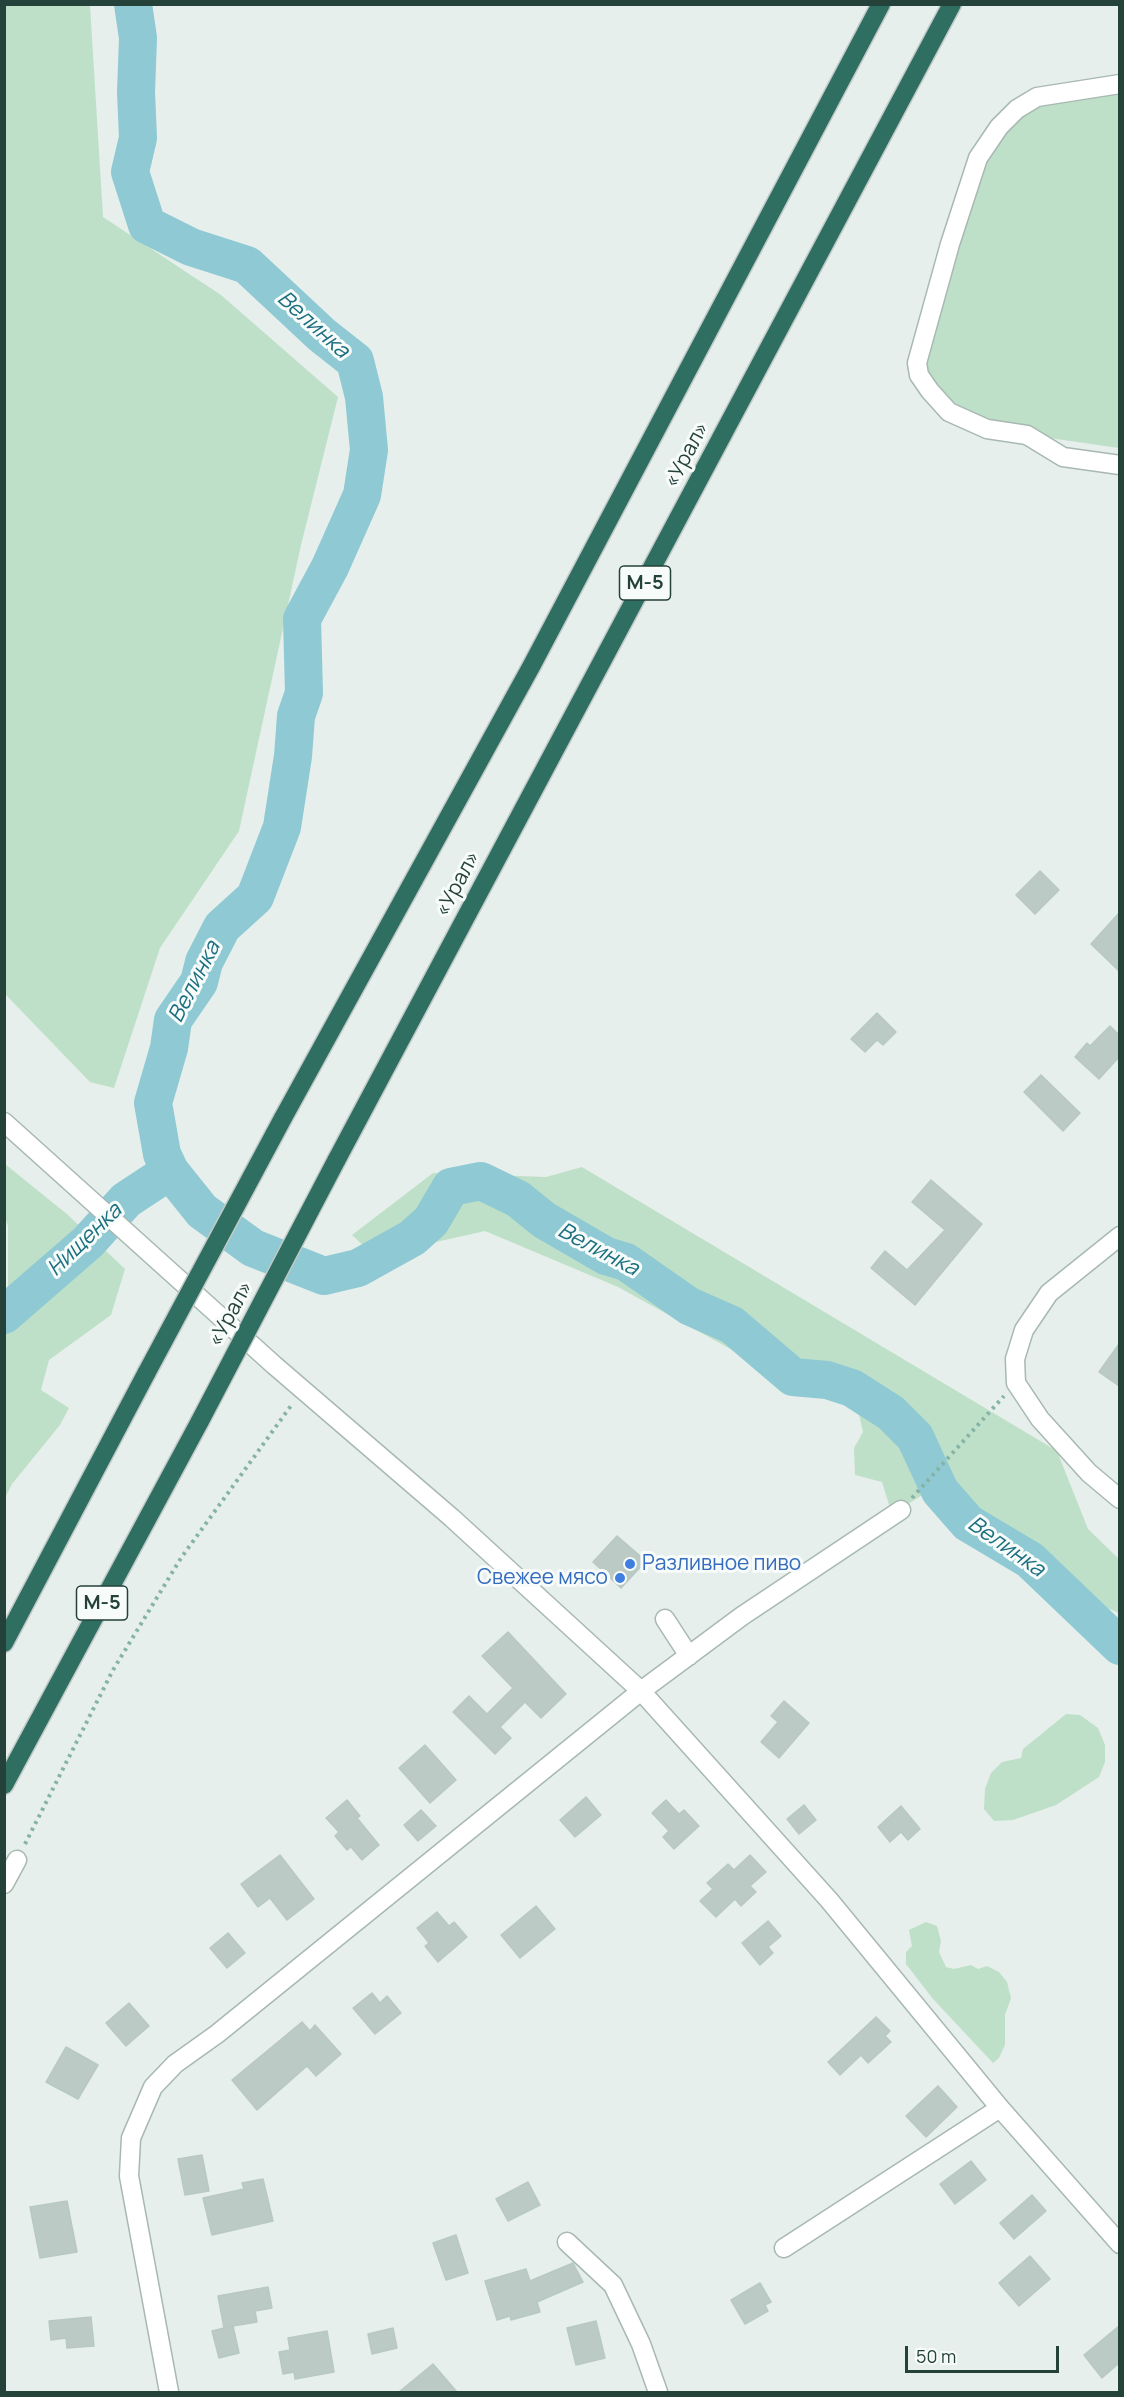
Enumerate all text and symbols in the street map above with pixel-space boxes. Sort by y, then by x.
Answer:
water label: Велинка [272,286,354,364]
street label: «Урал» [659,418,715,492]
road number: М-5 [620,566,670,600]
street label: «Урал» [430,847,486,921]
water label: Велинка [163,937,227,1027]
water label: Нищенка [42,1198,128,1282]
water label: Велинка [553,1218,643,1282]
street label: «Урал» [203,1277,259,1351]
water label: Велинка [963,1511,1049,1583]
place label: Разливное пиво [642,1551,801,1577]
marker: Разливное пиво [623,1557,637,1571]
place label: Свежее мясо [477,1565,608,1591]
marker: Свежее мясо [613,1571,627,1585]
road number: М-5 [76,1586,128,1620]
scale bar [908,2334,1062,2372]
text: 50 m [916,2344,956,2368]

